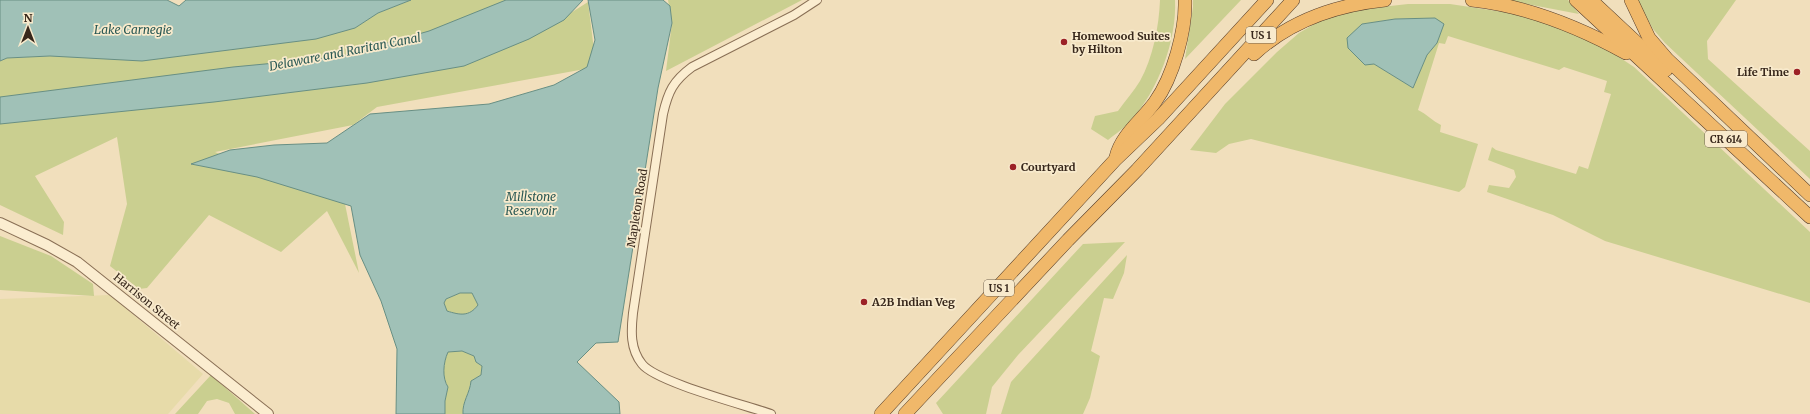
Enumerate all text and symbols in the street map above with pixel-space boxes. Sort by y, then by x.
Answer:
north arrow [8,8,48,48]
text: N [24,11,33,25]
water label: Lake Carnegie [94,22,172,37]
road number: US 1 [1246,27,1276,43]
water label: Delaware and Raritan Canal [267,29,423,74]
place label: Homewood Suites by Hilton [1072,29,1170,56]
marker: Homewood Suites by Hilton [1059,37,1069,47]
place label: Life Time [1737,65,1789,79]
marker: Life Time [1792,67,1802,77]
road number: CR 614 [1705,131,1747,147]
place label: Courtyard [1021,160,1076,174]
marker: Courtyard [1008,162,1018,172]
street label: Mapleton Road [624,167,650,248]
water label: Millstone Reservoir [505,189,558,218]
street label: Harrison Street [111,270,184,332]
road number: US 1 [984,280,1014,296]
place label: A2B Indian Veg [871,295,955,309]
marker: A2B Indian Veg [859,297,869,307]

